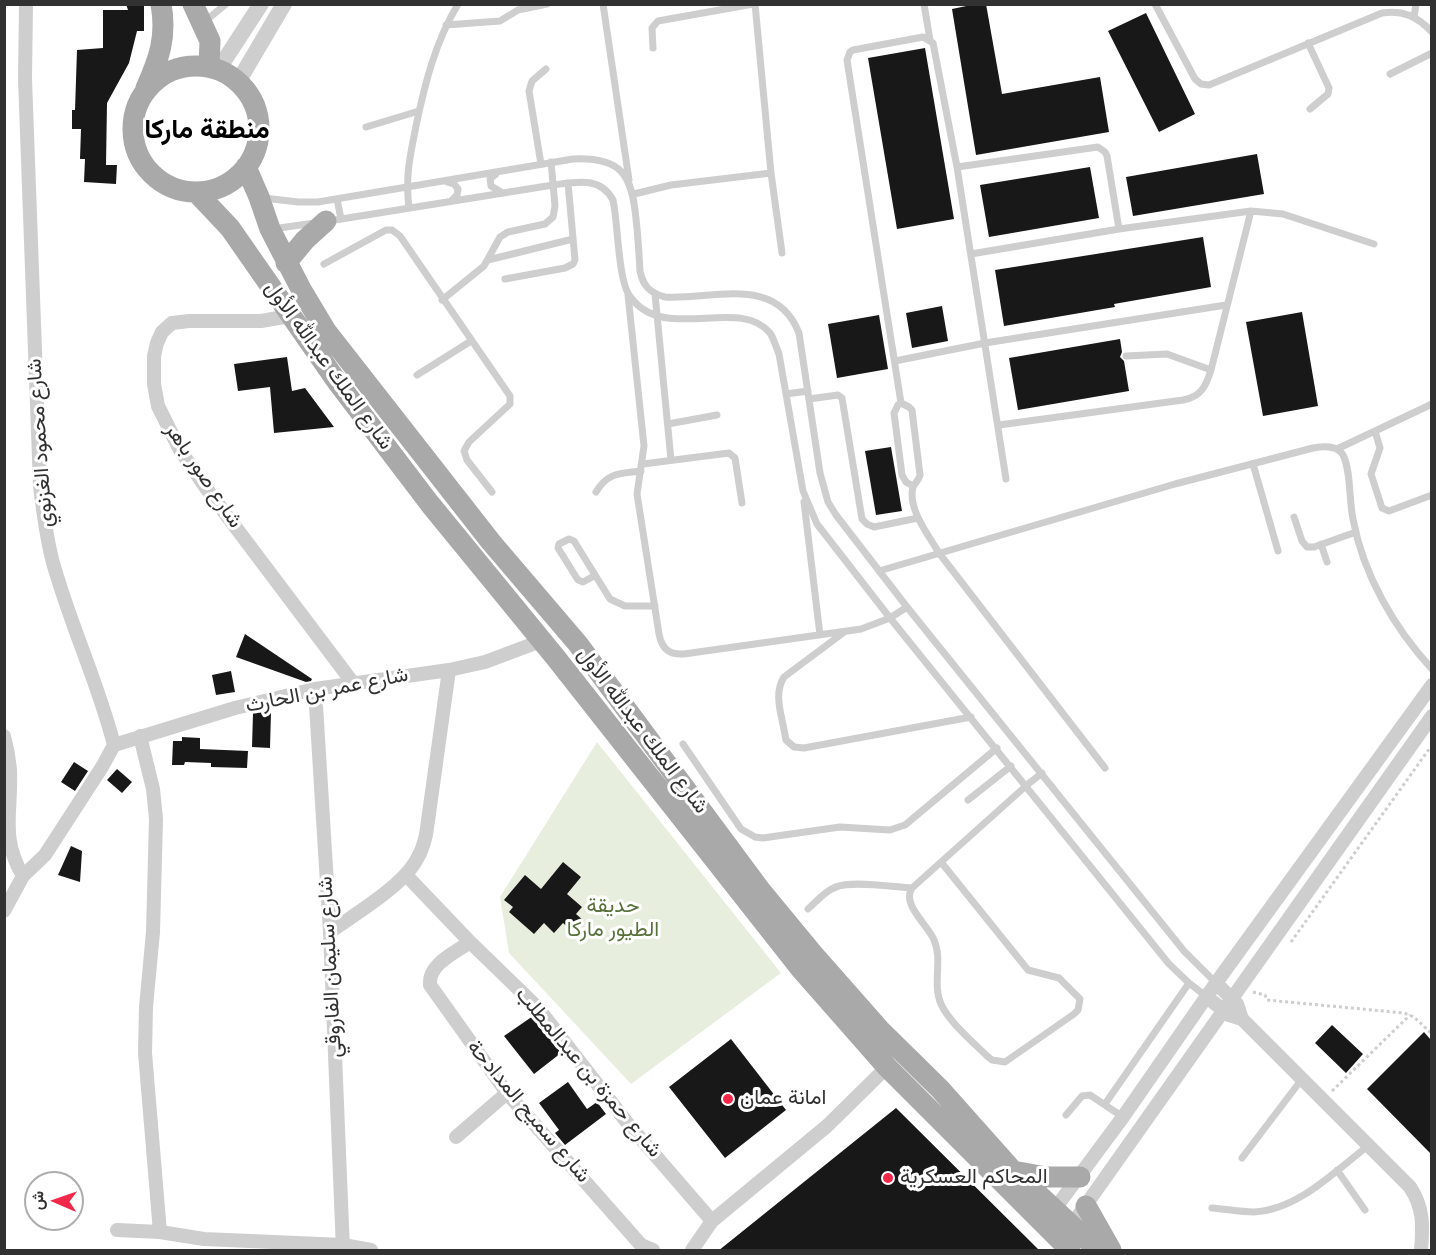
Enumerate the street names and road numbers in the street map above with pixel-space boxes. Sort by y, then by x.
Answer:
street label: شارع الملك عبدالله الأول [258,277,398,455]
street label: شارع محمود الغزنوي [23,358,59,528]
street label: شارع صور باهر [159,419,247,533]
street label: شارع الملك عبدالله الأول [571,643,713,819]
street label: شارع عمر بن الحارث [244,663,410,719]
street label: شارع سليمان الفاروقي [314,876,348,1058]
street label: شارع حمزة بن عبدالمطلب [509,983,667,1163]
street label: شارع سميح المدادحة [461,1036,595,1188]

